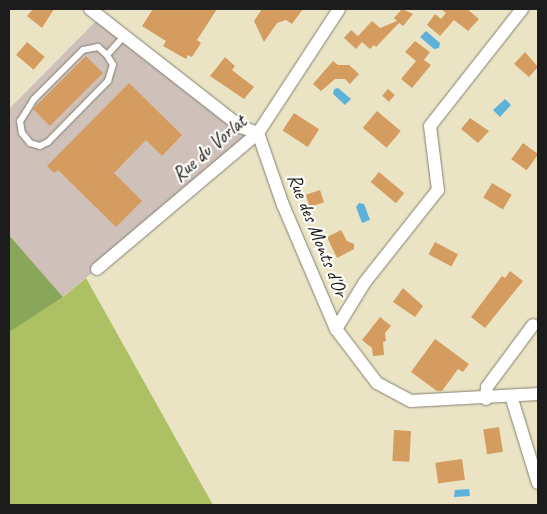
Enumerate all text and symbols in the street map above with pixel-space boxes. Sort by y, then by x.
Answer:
street label: Rue du Vorlat [167,109,251,187]
street label: Rue des Monts d'Or [282,170,354,300]

